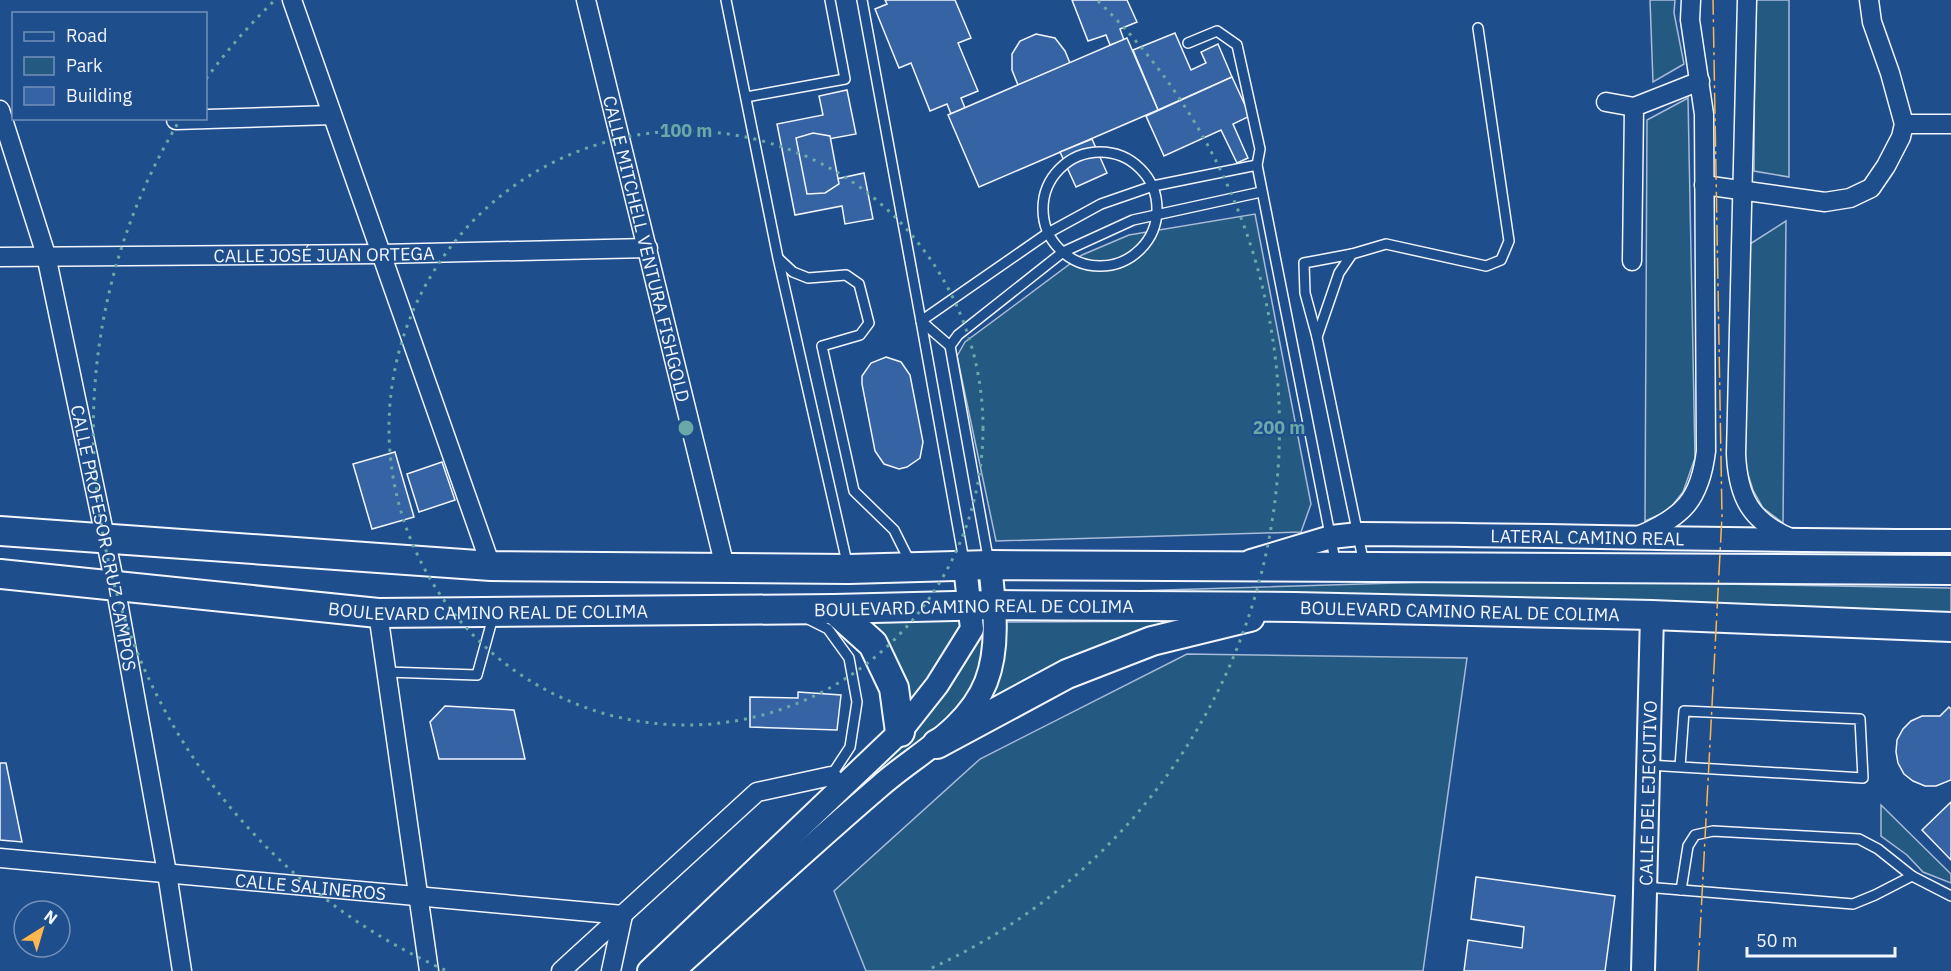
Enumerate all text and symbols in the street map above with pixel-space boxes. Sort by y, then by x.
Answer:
legend [12,12,207,120]
text: Road [66,24,107,47]
text: Park [66,54,103,77]
text: Building [66,84,133,107]
street label: CALLE MITCHELL VENTURA FISHGOLD [598,93,696,404]
text: 100 m [660,119,712,142]
street label: CALLE JOSÉ JUAN ORTEGA [213,241,435,267]
street label: CALLE PROFESOR CRUZ CAMPOS [66,403,142,673]
text: 200 m [1253,416,1305,439]
centre of rings [676,418,696,438]
street label: LATERAL CAMINO REAL [1490,524,1684,550]
street label: BOULEVARD CAMINO REAL DE COLIMA [814,594,1134,621]
street label: BOULEVARD CAMINO REAL DE COLIMA [327,596,648,625]
street label: BOULEVARD CAMINO REAL DE COLIMA [1300,596,1620,626]
street label: CALLE DEL EJECUTIVO [1634,700,1661,886]
street label: CALLE SALINEROS [234,868,387,905]
north arrow [12,899,72,959]
text: N [40,906,62,928]
scale bar [1747,920,1896,958]
text: 50 m [1756,929,1798,952]

